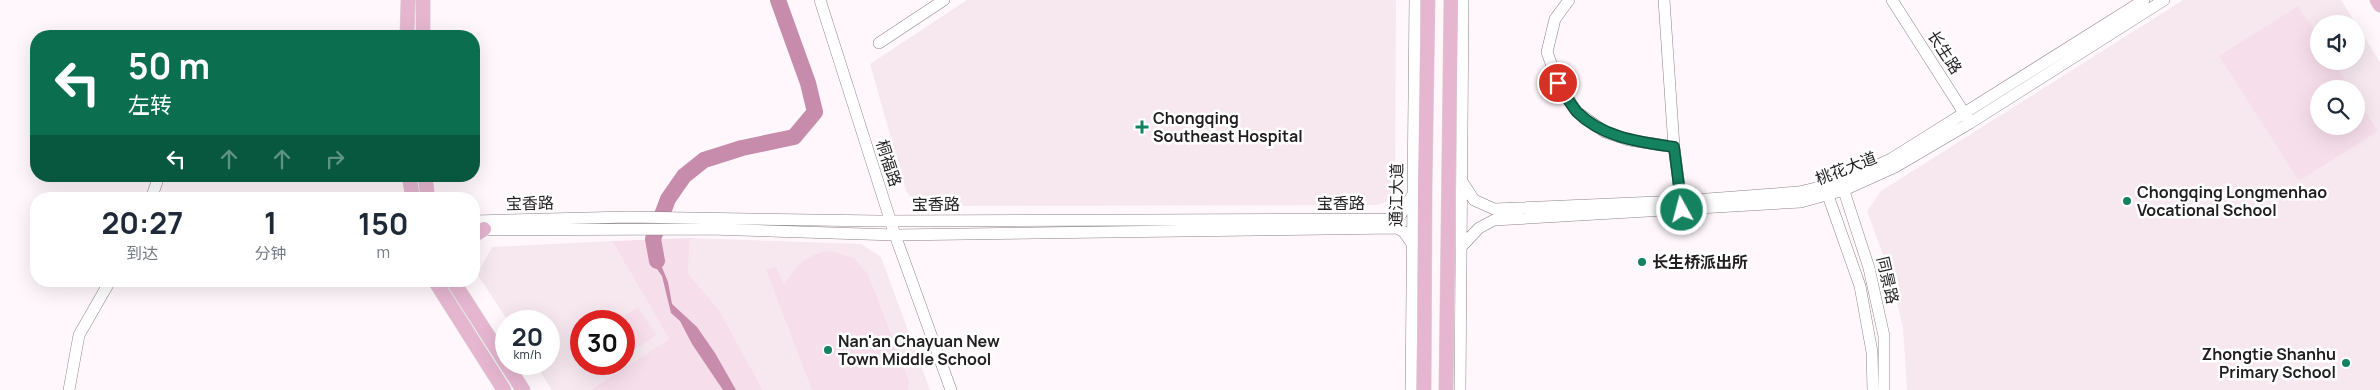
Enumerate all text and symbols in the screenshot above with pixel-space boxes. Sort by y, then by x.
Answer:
map controls [2310,15,2365,135]
button: sound [2310,15,2365,70]
street label: 长生路 [1923,26,1967,78]
text: 50 m [128,42,210,90]
icon: left [45,50,110,115]
pin [1537,62,1579,104]
icon: arrive [1544,69,1572,97]
button: search [2310,80,2365,135]
text: 左转 [128,90,172,120]
place label: Chongqing Southeast Hospital [1153,107,1303,147]
marker: Chongqing Southeast Hospital [1135,120,1149,134]
street label: 桐福路 [871,137,907,189]
icon: left [162,145,190,173]
icon: ahead [215,145,243,173]
icon: ahead [268,145,296,173]
icon: right [321,145,349,173]
street label: 桃花大道 [1812,146,1880,190]
street label: 通江大道 [1384,163,1408,227]
place label: Chongqing Longmenhao Vocational School [2137,181,2327,221]
position arrow [1655,183,1707,235]
street label: 宝香路 [506,192,554,214]
street label: 宝香路 [1317,192,1365,214]
street label: 宝香路 [912,193,960,215]
marker: Chongqing Longmenhao Vocational School [2121,195,2133,207]
text: 20:27 [101,202,183,243]
text: 1 [264,202,277,243]
text: 150 [358,203,409,244]
text: m [377,241,390,263]
text: 到达 [126,242,158,264]
text: 分钟 [255,242,287,264]
place label: 长生桥派出所 [1652,251,1748,273]
street label: 同景路 [1872,254,1904,306]
marker: 长生桥派出所 [1636,256,1648,268]
speed limit sign: 30 [570,310,635,375]
text: 20 [512,319,543,354]
place label: Nan'an Chayuan New Town Middle School [838,330,1000,370]
place label: Zhongtie Shanhu Primary School [2202,343,2336,383]
marker: Nan'an Chayuan New Town Middle School [822,344,834,356]
text: km/h [514,346,541,363]
marker: Zhongtie Shanhu Primary School [2340,357,2352,369]

